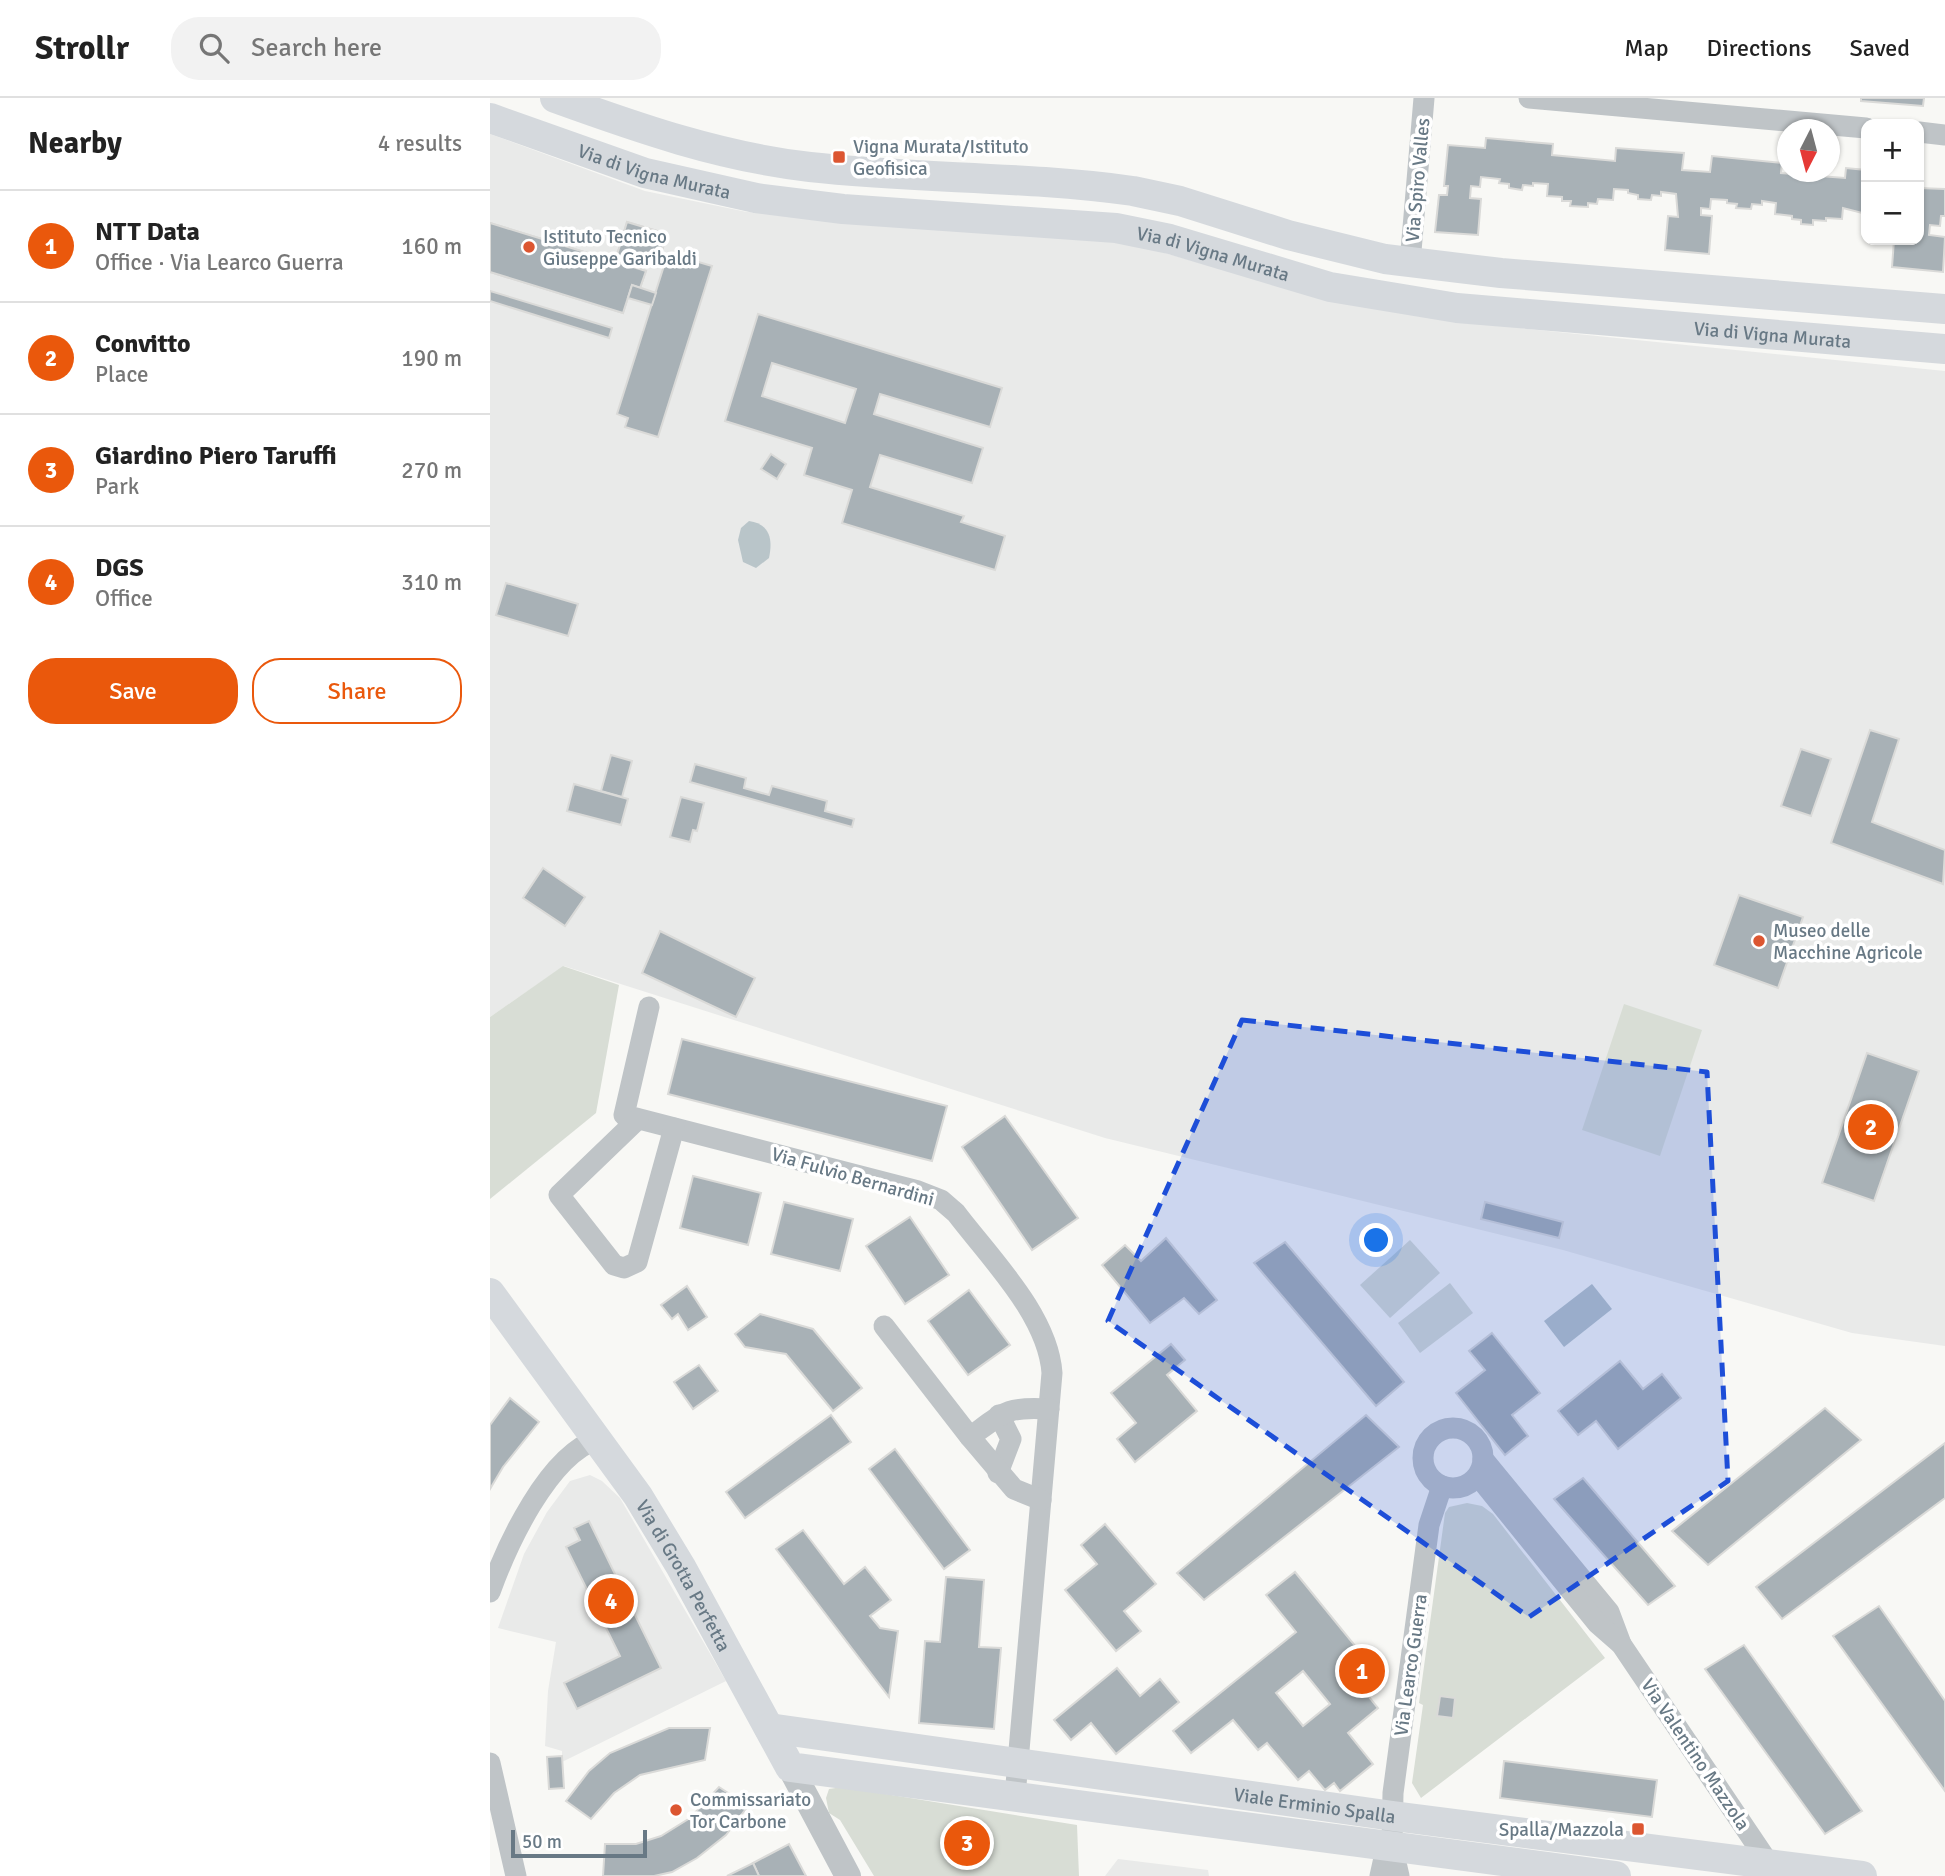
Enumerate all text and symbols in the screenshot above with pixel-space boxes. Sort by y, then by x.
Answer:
search box [171,17,661,80]
text: Strollr [35,28,129,69]
icon: search [195,29,233,67]
text: Search here [251,32,382,64]
text: Map [1624,33,1669,63]
text: Directions [1707,33,1812,63]
text: Saved [1850,33,1910,63]
street label: Via Spiro Valles [1401,117,1435,243]
north arrow [1777,119,1840,182]
map controls [1861,119,1924,245]
button: + [1861,119,1924,182]
text: Nearby [28,125,122,162]
text: 4 results [378,129,462,158]
place label: Vigna Murata/Istituto Geofisica [853,135,1029,181]
street label: Via di Vigna Murata [574,139,733,205]
marker: Vigna Murata/Istituto Geofisica [831,149,847,165]
button: − [1861,182,1924,245]
text: NTT Data [95,216,200,248]
street label: Via di Vigna Murata [1134,221,1292,287]
place label: Istituto Tecnico Giuseppe Garibaldi [543,225,697,271]
text: 1 [45,232,57,261]
text: 160 m [401,232,462,261]
marker: Istituto Tecnico Giuseppe Garibaldi [521,239,537,255]
text: Office · Via Learco Guerra [95,248,344,277]
street label: Via di Vigna Murata [1693,317,1852,354]
text: Convitto [95,328,191,360]
text: 2 [45,344,57,373]
text: 190 m [401,344,462,373]
text: Place [95,360,149,389]
text: Giardino Piero Taruffi [95,440,337,472]
text: 3 [45,456,57,485]
text: 270 m [401,456,462,485]
text: Park [95,472,139,501]
text: DGS [95,552,144,584]
text: 4 [45,568,57,597]
text: 310 m [401,568,462,597]
text: Office [95,584,153,613]
button: Save [28,658,238,724]
button: Share [252,658,462,724]
place label: Museo delle Macchine Agricole [1773,919,1923,965]
marker: Museo delle Macchine Agricole [1751,933,1767,949]
pin: 2 [1848,1101,1894,1153]
street label: Via Fulvio Bernardini [769,1142,937,1212]
your location [1359,1223,1393,1257]
street label: Via di Grotta Perfetta [630,1496,736,1656]
pin: 4 [588,1575,634,1627]
street label: Via Learco Guerra [1389,1592,1433,1738]
pin: 1 [1339,1645,1385,1697]
street label: Via Valentino Mazzola [1635,1674,1755,1835]
street label: Viale Erminio Spalla [1232,1783,1397,1829]
place label: Commissariato Tor Carbone [690,1788,811,1834]
marker: Commissariato Tor Carbone [668,1802,684,1818]
pin: 3 [944,1817,990,1869]
place label: Spalla/Mazzola [1499,1818,1624,1842]
marker: Spalla/Mazzola [1630,1821,1646,1837]
scale bar [511,1827,648,1859]
text: 50 m [522,1830,562,1854]

